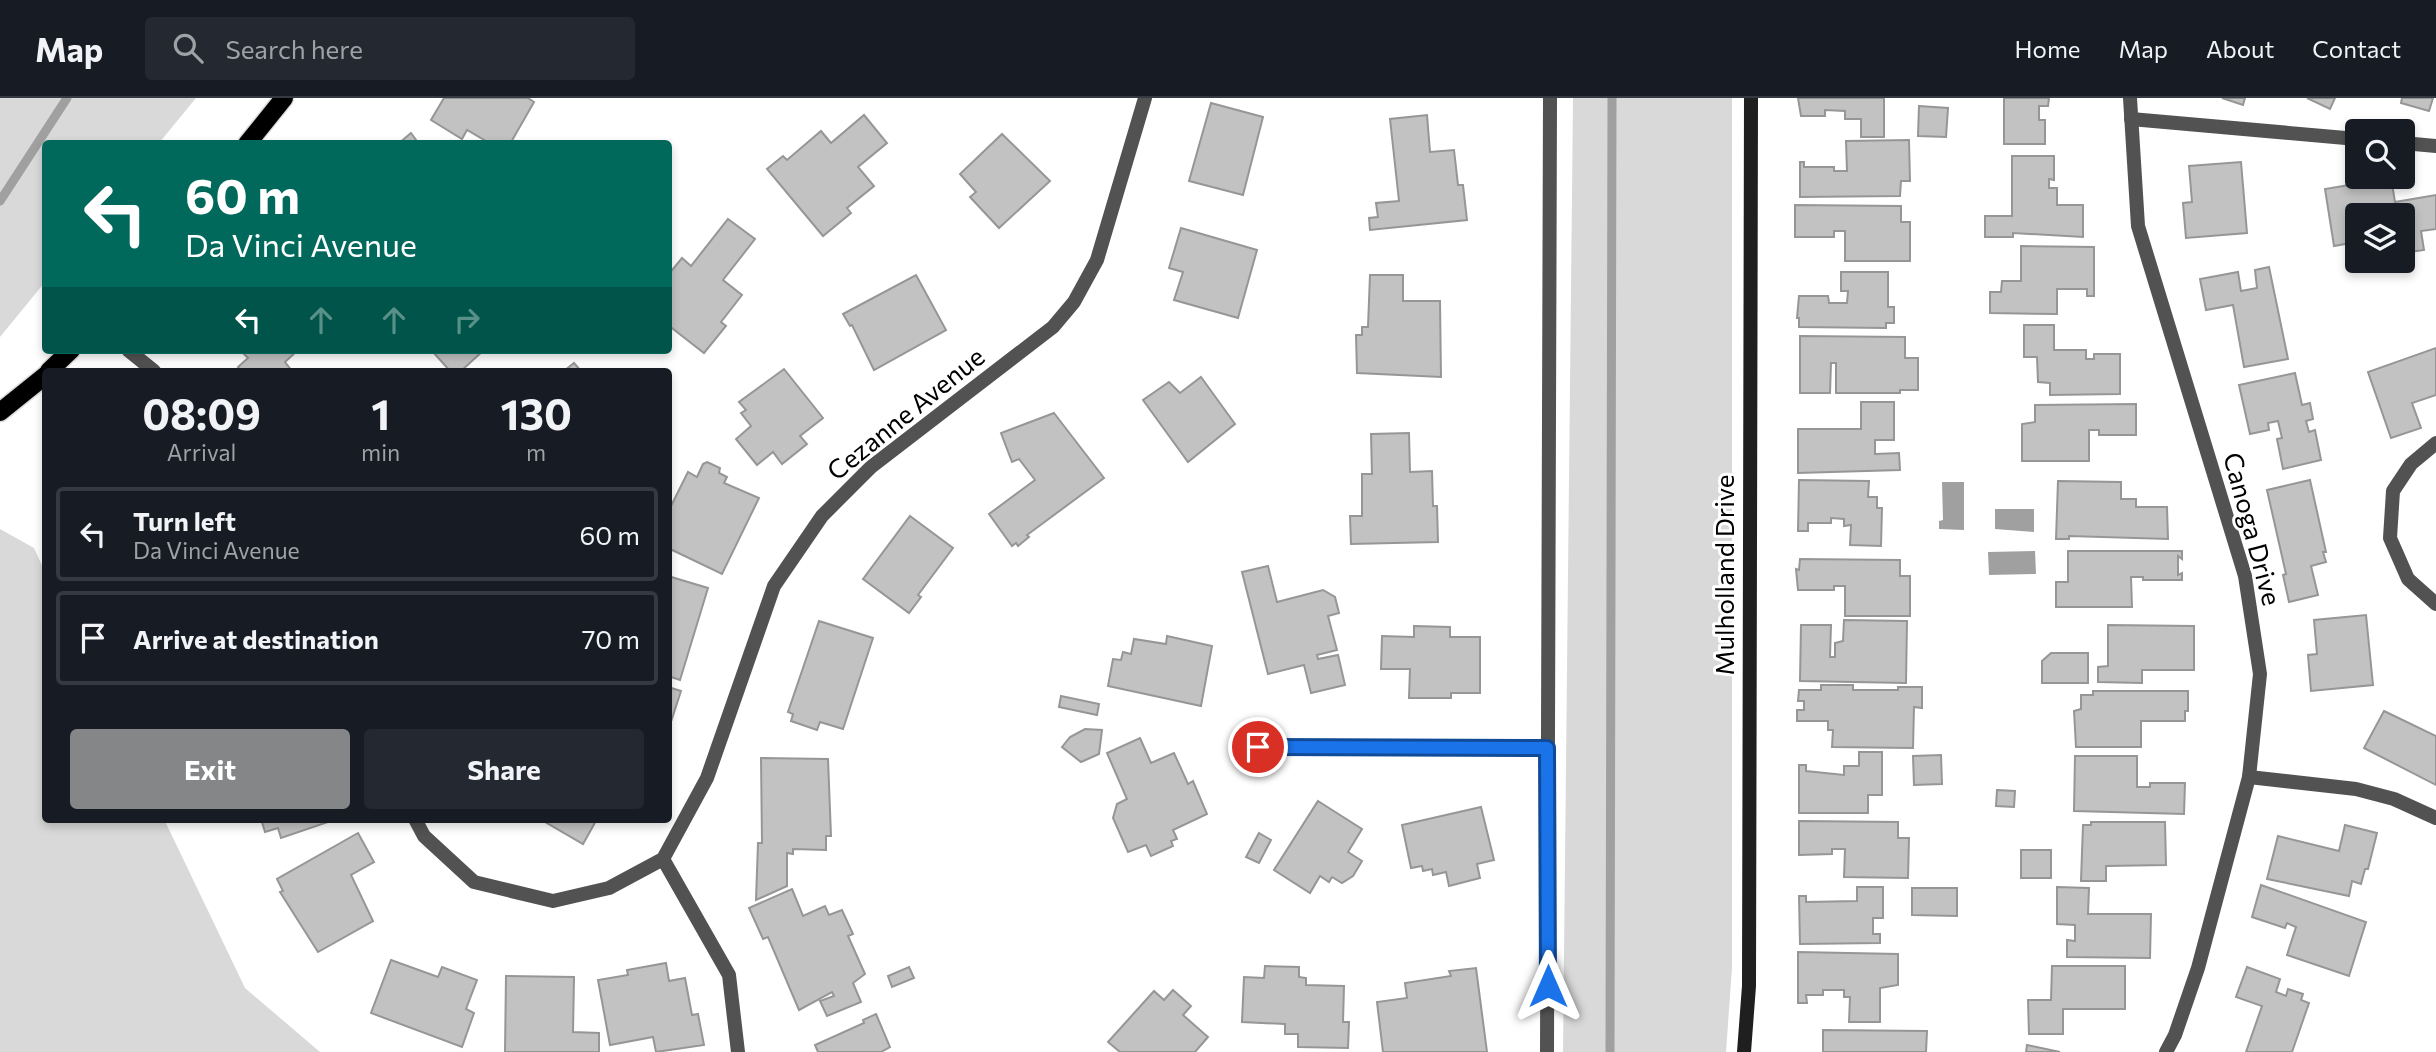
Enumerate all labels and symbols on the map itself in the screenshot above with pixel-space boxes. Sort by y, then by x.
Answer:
street label: Cezanne Avenue [820,340,990,486]
street label: Canoga Drive [2218,449,2289,609]
street label: Mulholland Drive [1708,475,1739,675]
pin [1228,717,1288,777]
position arrow [1511,949,1585,1023]

